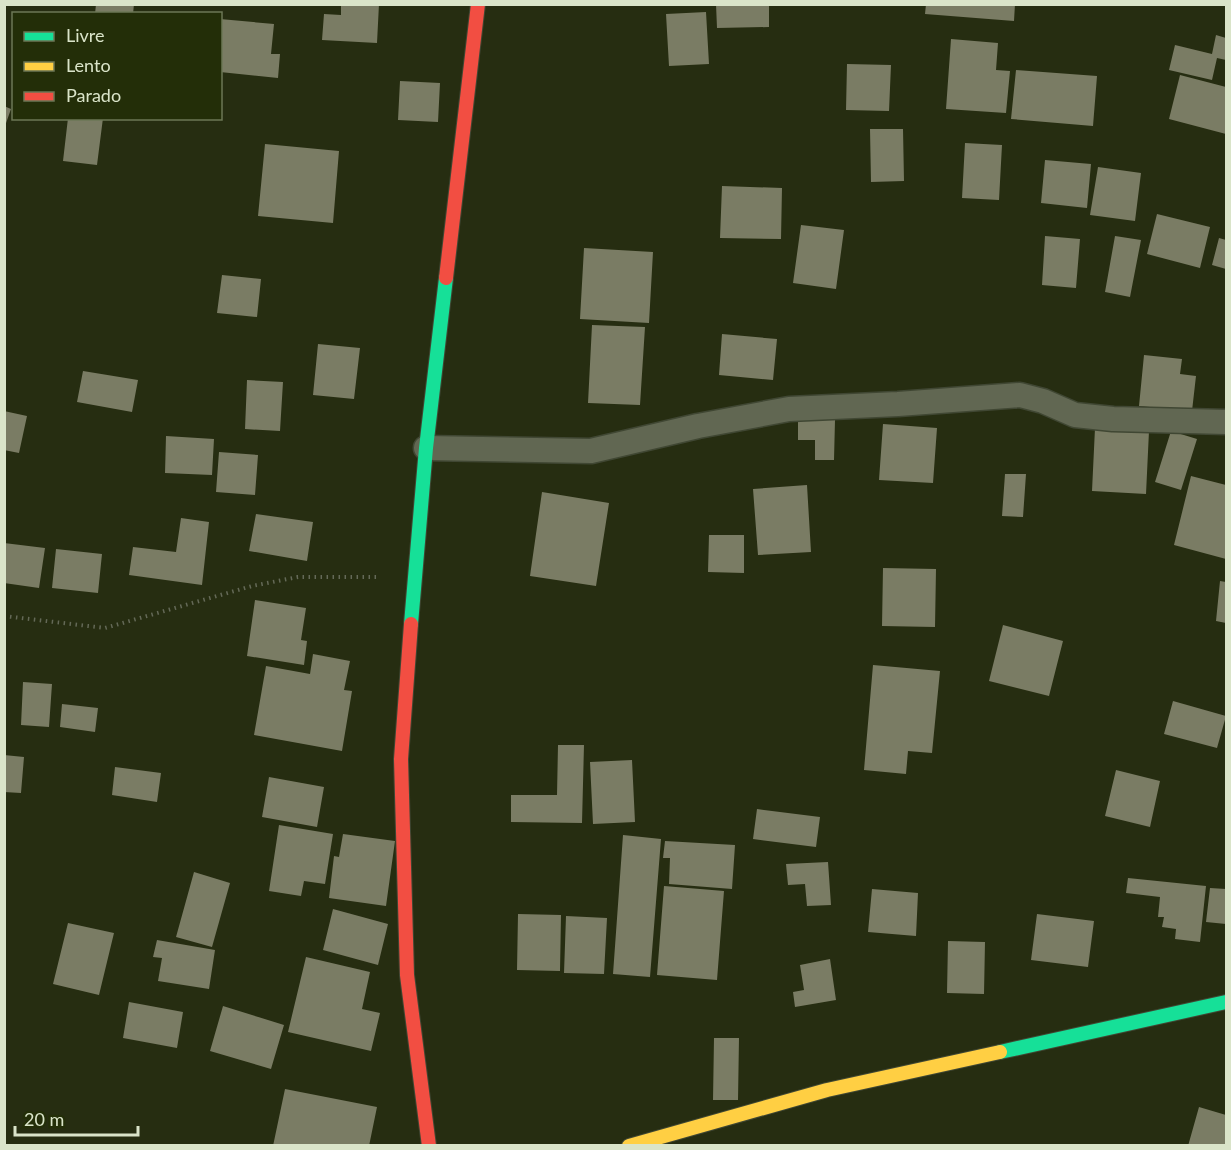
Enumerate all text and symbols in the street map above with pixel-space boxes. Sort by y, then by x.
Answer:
legend [12,12,222,120]
text: Livre [66,24,105,46]
text: Lento [66,54,111,76]
text: Parado [66,84,121,106]
scale bar [15,1099,138,1137]
text: 20 m [24,1108,64,1130]

